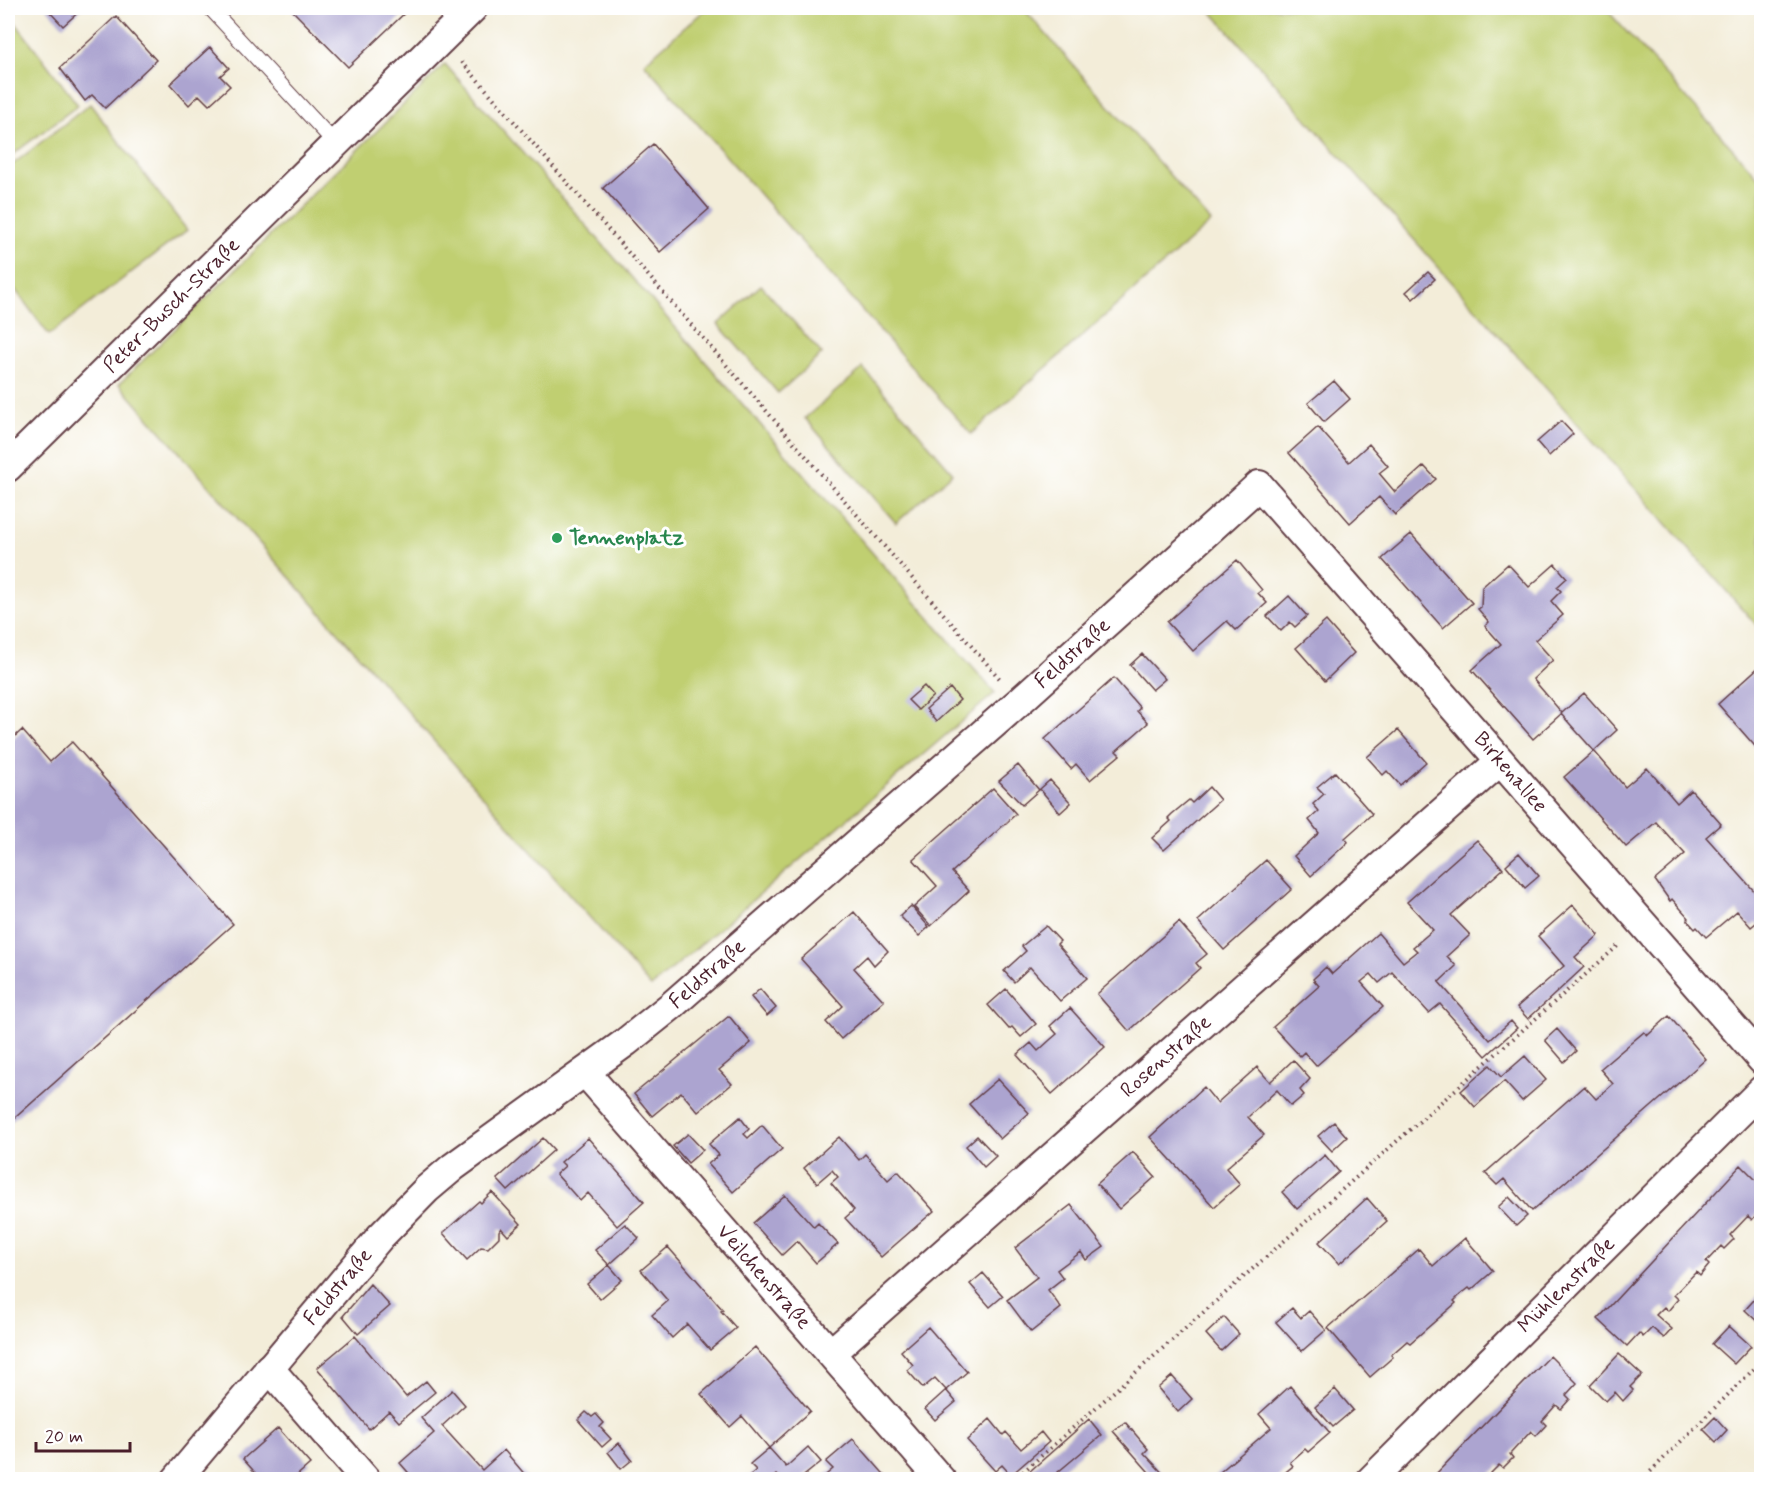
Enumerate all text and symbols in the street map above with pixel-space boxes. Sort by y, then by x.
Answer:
street label: Peter-Busch-Straße [97,232,246,379]
place label: Tennenplatz [569,524,685,552]
marker: Tennenplatz [550,531,564,545]
street label: Feldstraße [1029,612,1117,695]
street label: Birkenallee [1467,726,1554,819]
street label: Feldstraße [663,933,752,1015]
street label: Rosenstraße [1115,1009,1217,1104]
street label: Veilchenstraße [710,1218,817,1335]
street label: Mühlenstraße [1512,1230,1621,1340]
street label: Feldstraße [297,1242,379,1332]
scale bar [36,1415,130,1453]
text: 20 m [45,1425,83,1449]

